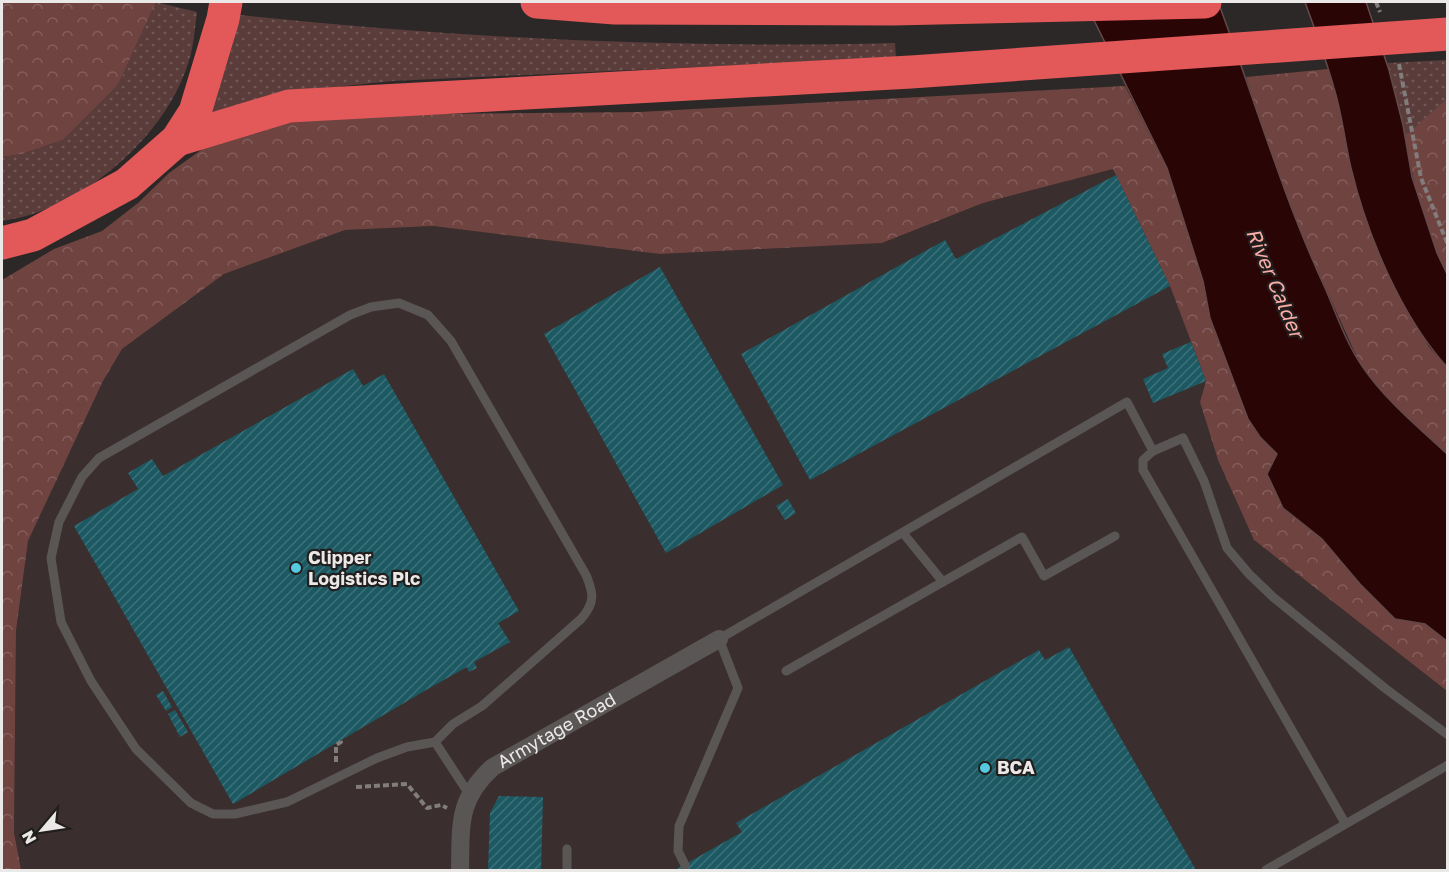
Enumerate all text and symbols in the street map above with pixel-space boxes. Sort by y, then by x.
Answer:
water label: River Calder [1242,224,1311,344]
place label: Clipper Logistics Plc [308,546,420,589]
marker: Clipper Logistics Plc [289,561,303,575]
street label: Armytage Road [493,688,619,772]
place label: BCA [997,756,1035,778]
marker: BCA [978,761,992,775]
north arrow [12,800,72,860]
text: N [17,827,41,847]

